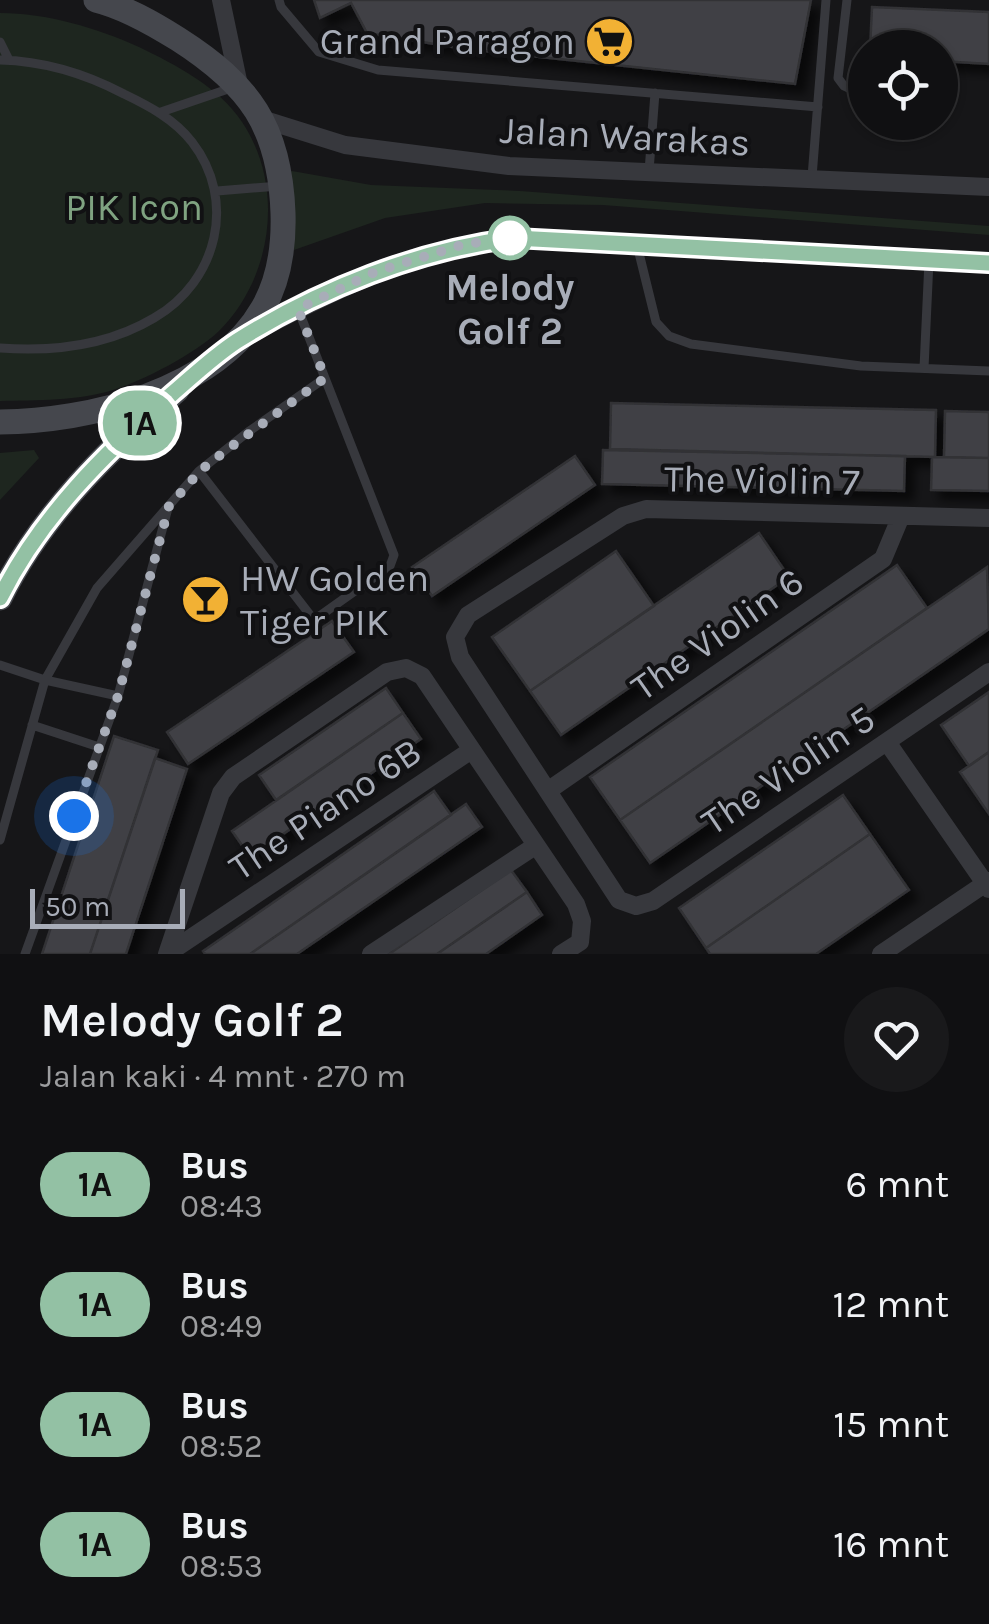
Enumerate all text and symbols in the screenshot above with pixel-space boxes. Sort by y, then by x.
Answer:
supermarket icon: Grand Paragon [584,15,636,67]
place label: Grand Paragon [320,19,575,64]
map controls [848,30,958,140]
button: locate [848,30,958,140]
street label: Jalan Warakas [499,107,751,166]
park label: PIK Icon [65,185,203,230]
marker: Melody Golf 2 [489,217,531,259]
place label: Melody Golf 2 [446,265,574,354]
line badge: 1A [95,390,185,456]
text: 1A [123,403,157,444]
street label: The Violin 7 [664,456,860,505]
place label: HW Golden Tiger PIK [240,556,429,645]
street label: The Violin 6 [623,559,812,710]
bar icon: HW Golden Tiger PIK [179,574,231,626]
street label: The Violin 5 [693,696,883,845]
street label: The Piano 6B [221,729,430,890]
your location [49,791,99,841]
scale bar [30,884,185,928]
text: 50 m [45,890,110,923]
button: heart [844,987,949,1092]
text: Melody Golf 2 [40,992,344,1048]
text: Jalan kaki · 4 mnt · 270 m [40,1058,406,1095]
text: Bus [180,1143,249,1188]
text: 6 mnt [845,1162,949,1207]
text: 1A [78,1164,112,1205]
text: 08:43 [180,1188,263,1225]
text: Bus [180,1263,249,1308]
text: 12 mnt [833,1282,949,1327]
text: 1A [78,1284,112,1325]
text: 08:49 [180,1308,262,1345]
text: Bus [180,1383,249,1428]
text: 15 mnt [833,1402,949,1447]
text: 1A [78,1404,112,1445]
text: 08:52 [180,1428,263,1465]
text: Bus [180,1503,249,1548]
text: 16 mnt [833,1522,949,1567]
text: 1A [78,1524,112,1565]
text: 08:53 [180,1548,263,1585]

